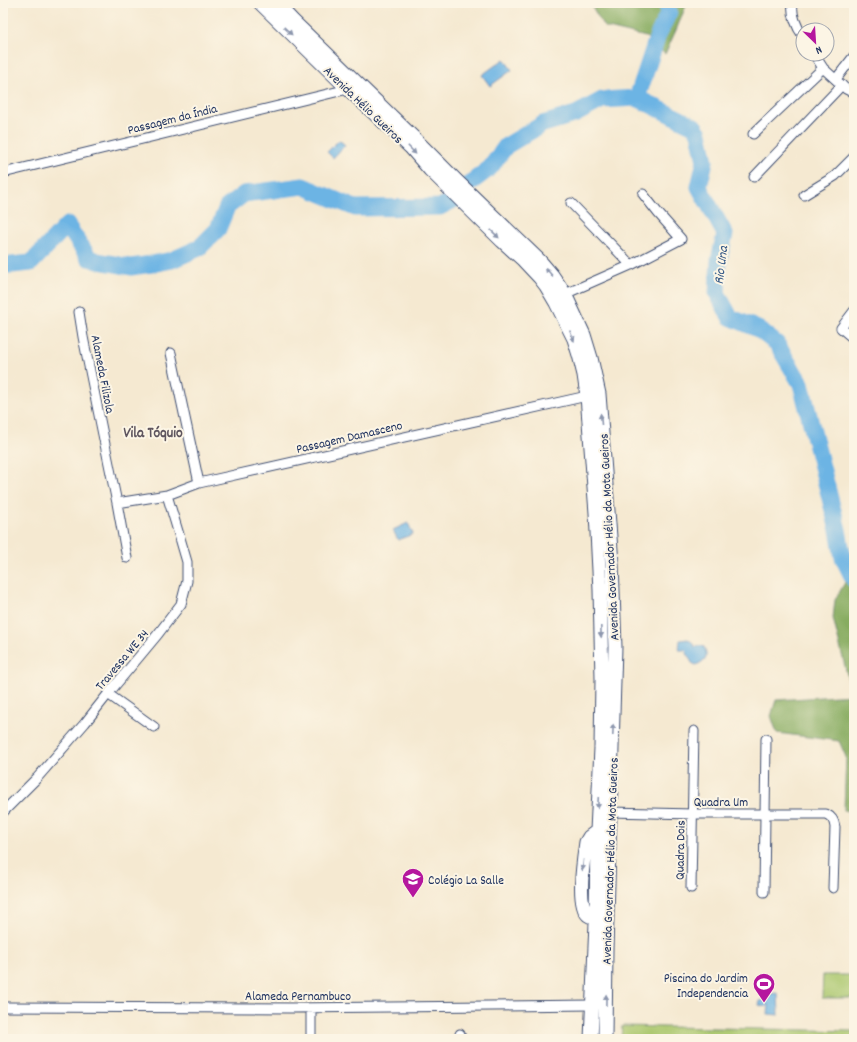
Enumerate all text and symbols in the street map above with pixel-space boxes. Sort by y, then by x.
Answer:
north arrow [795,22,835,62]
one-way arrow [283,26,293,35]
text: N [812,41,824,58]
street label: Avenida Hélio Gueiros [318,63,406,149]
street label: Passagem da Índia [126,100,220,141]
one-way arrow [407,145,417,155]
one-way arrow [490,229,500,239]
water label: Rio Una [710,243,734,286]
one-way arrow [545,267,553,277]
one-way arrow [569,331,575,342]
street label: Alameda Filizola [85,334,119,416]
one-way arrow [597,413,604,425]
street label: Passagem Damasceno [295,417,405,460]
district label: Vila Tóquio [123,423,183,445]
street label: Avenida Governador Hélio da Mota Gueiros [596,433,625,641]
street label: Travessa WE 34 [92,626,154,695]
one-way arrow [598,626,604,639]
one-way arrow [609,724,616,736]
street label: Avenida Governador Hélio da Mota Gueiros [598,757,625,965]
street label: Quadra Um [694,794,748,813]
one-way arrow [595,797,602,810]
street label: Quadra Dois [671,820,692,880]
one-way arrow [580,859,586,871]
school or university icon: Colégio La Salle [400,866,426,899]
place label: Colégio La Salle [428,872,504,891]
place label: Piscina do Jardim Independencia [664,970,749,1004]
sports icon: Piscina do Jardim Independencia [751,971,777,1004]
street label: Alameda Pernambuco [245,988,351,1007]
one-way arrow [603,993,609,1006]

